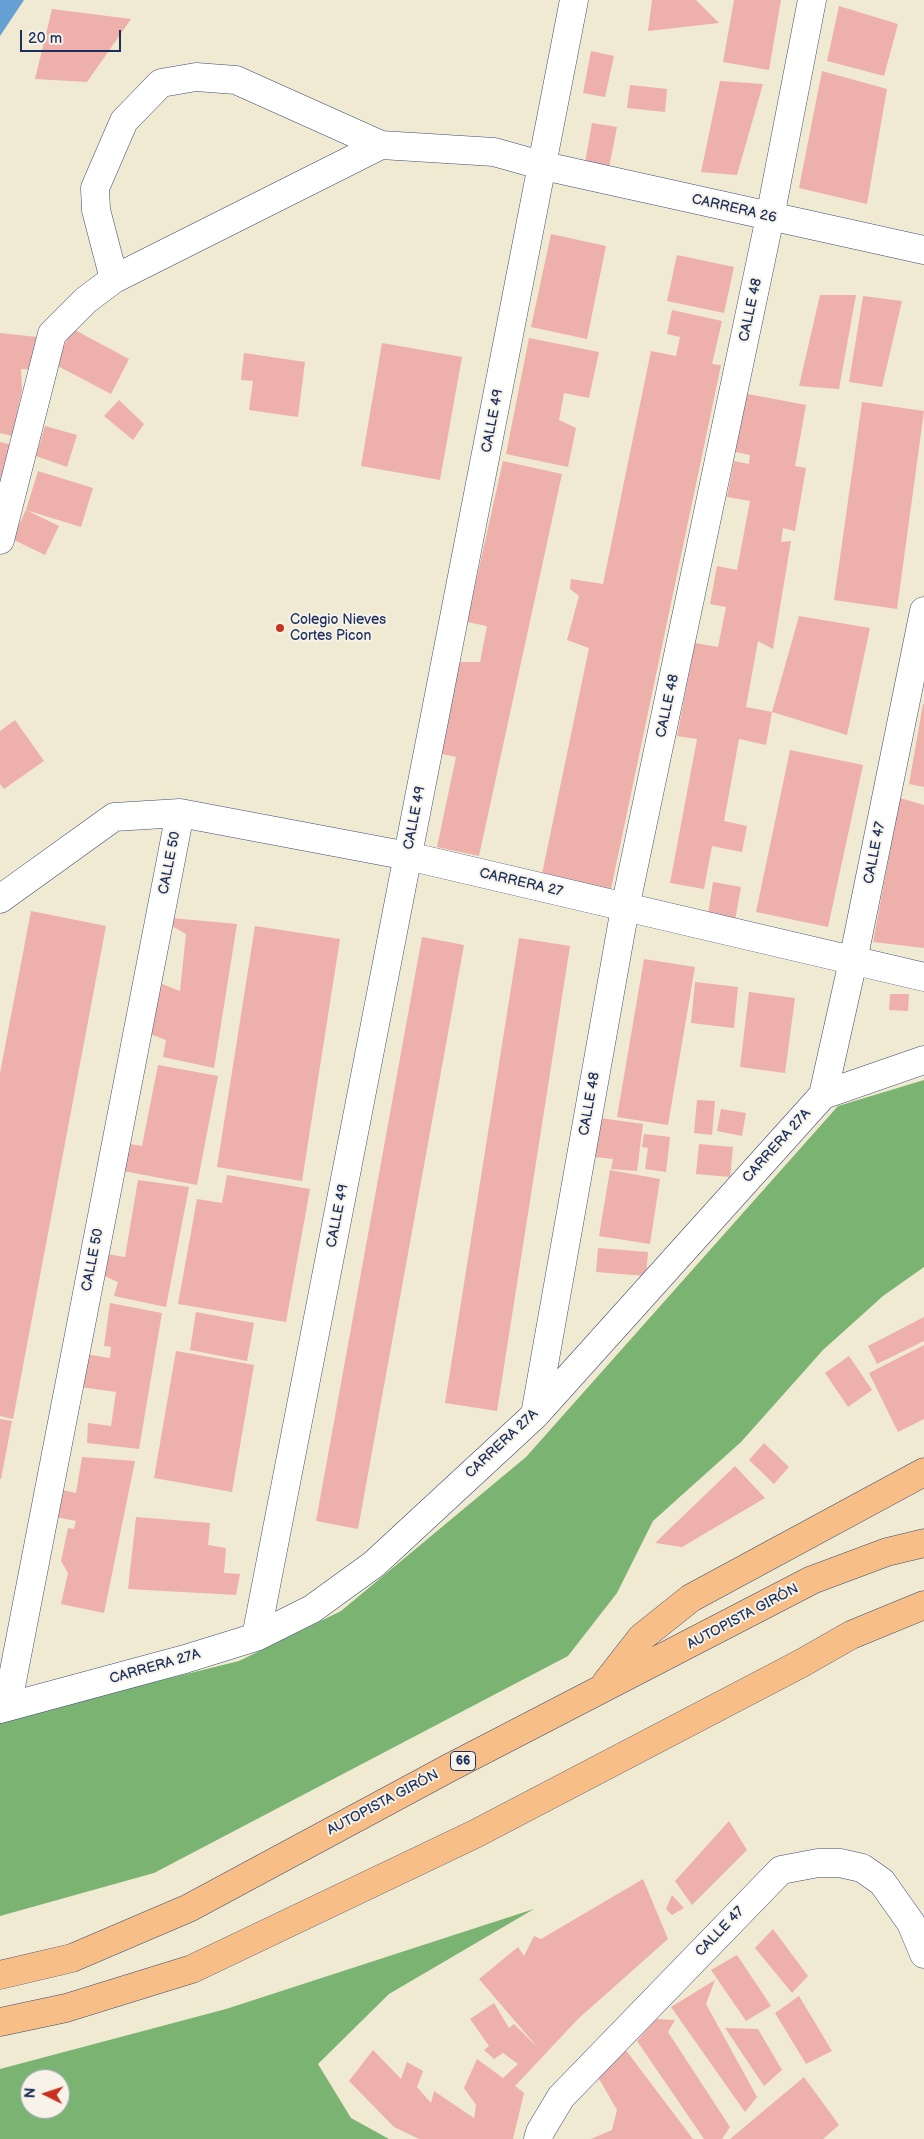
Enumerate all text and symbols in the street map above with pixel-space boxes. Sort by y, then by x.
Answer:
scale bar [22,20,124,52]
text: 20 m [28,29,62,48]
street label: CARRERA 26 [690,191,778,227]
street label: CALLE 48 [736,277,766,343]
street label: CALLE 49 [479,388,507,454]
place label: Colegio Nieves Cortes Picon [290,612,386,644]
marker: Colegio Nieves Cortes Picon [274,622,286,634]
street label: CALLE 48 [653,673,683,739]
street label: CALLE 49 [401,785,429,851]
street label: CALLE 47 [861,820,889,886]
street label: CALLE 50 [156,830,184,896]
street label: CARRERA 27 [478,865,564,901]
street label: CALLE 48 [576,1071,604,1137]
street label: CARRERA 27A [739,1106,815,1186]
street label: CALLE 49 [324,1183,352,1249]
street label: CALLE 50 [79,1227,107,1293]
street label: CARRERA 27A [462,1406,542,1482]
street label: AUTOPISTA GIRÓN [685,1581,801,1653]
street label: CARRERA 27A [108,1646,202,1688]
road number: 66 [450,1752,476,1770]
street label: AUTOPISTA GIRÓN [325,1767,441,1839]
street label: CALLE 47 [692,1903,748,1961]
north arrow [20,2069,70,2119]
text: N [22,2087,39,2099]

